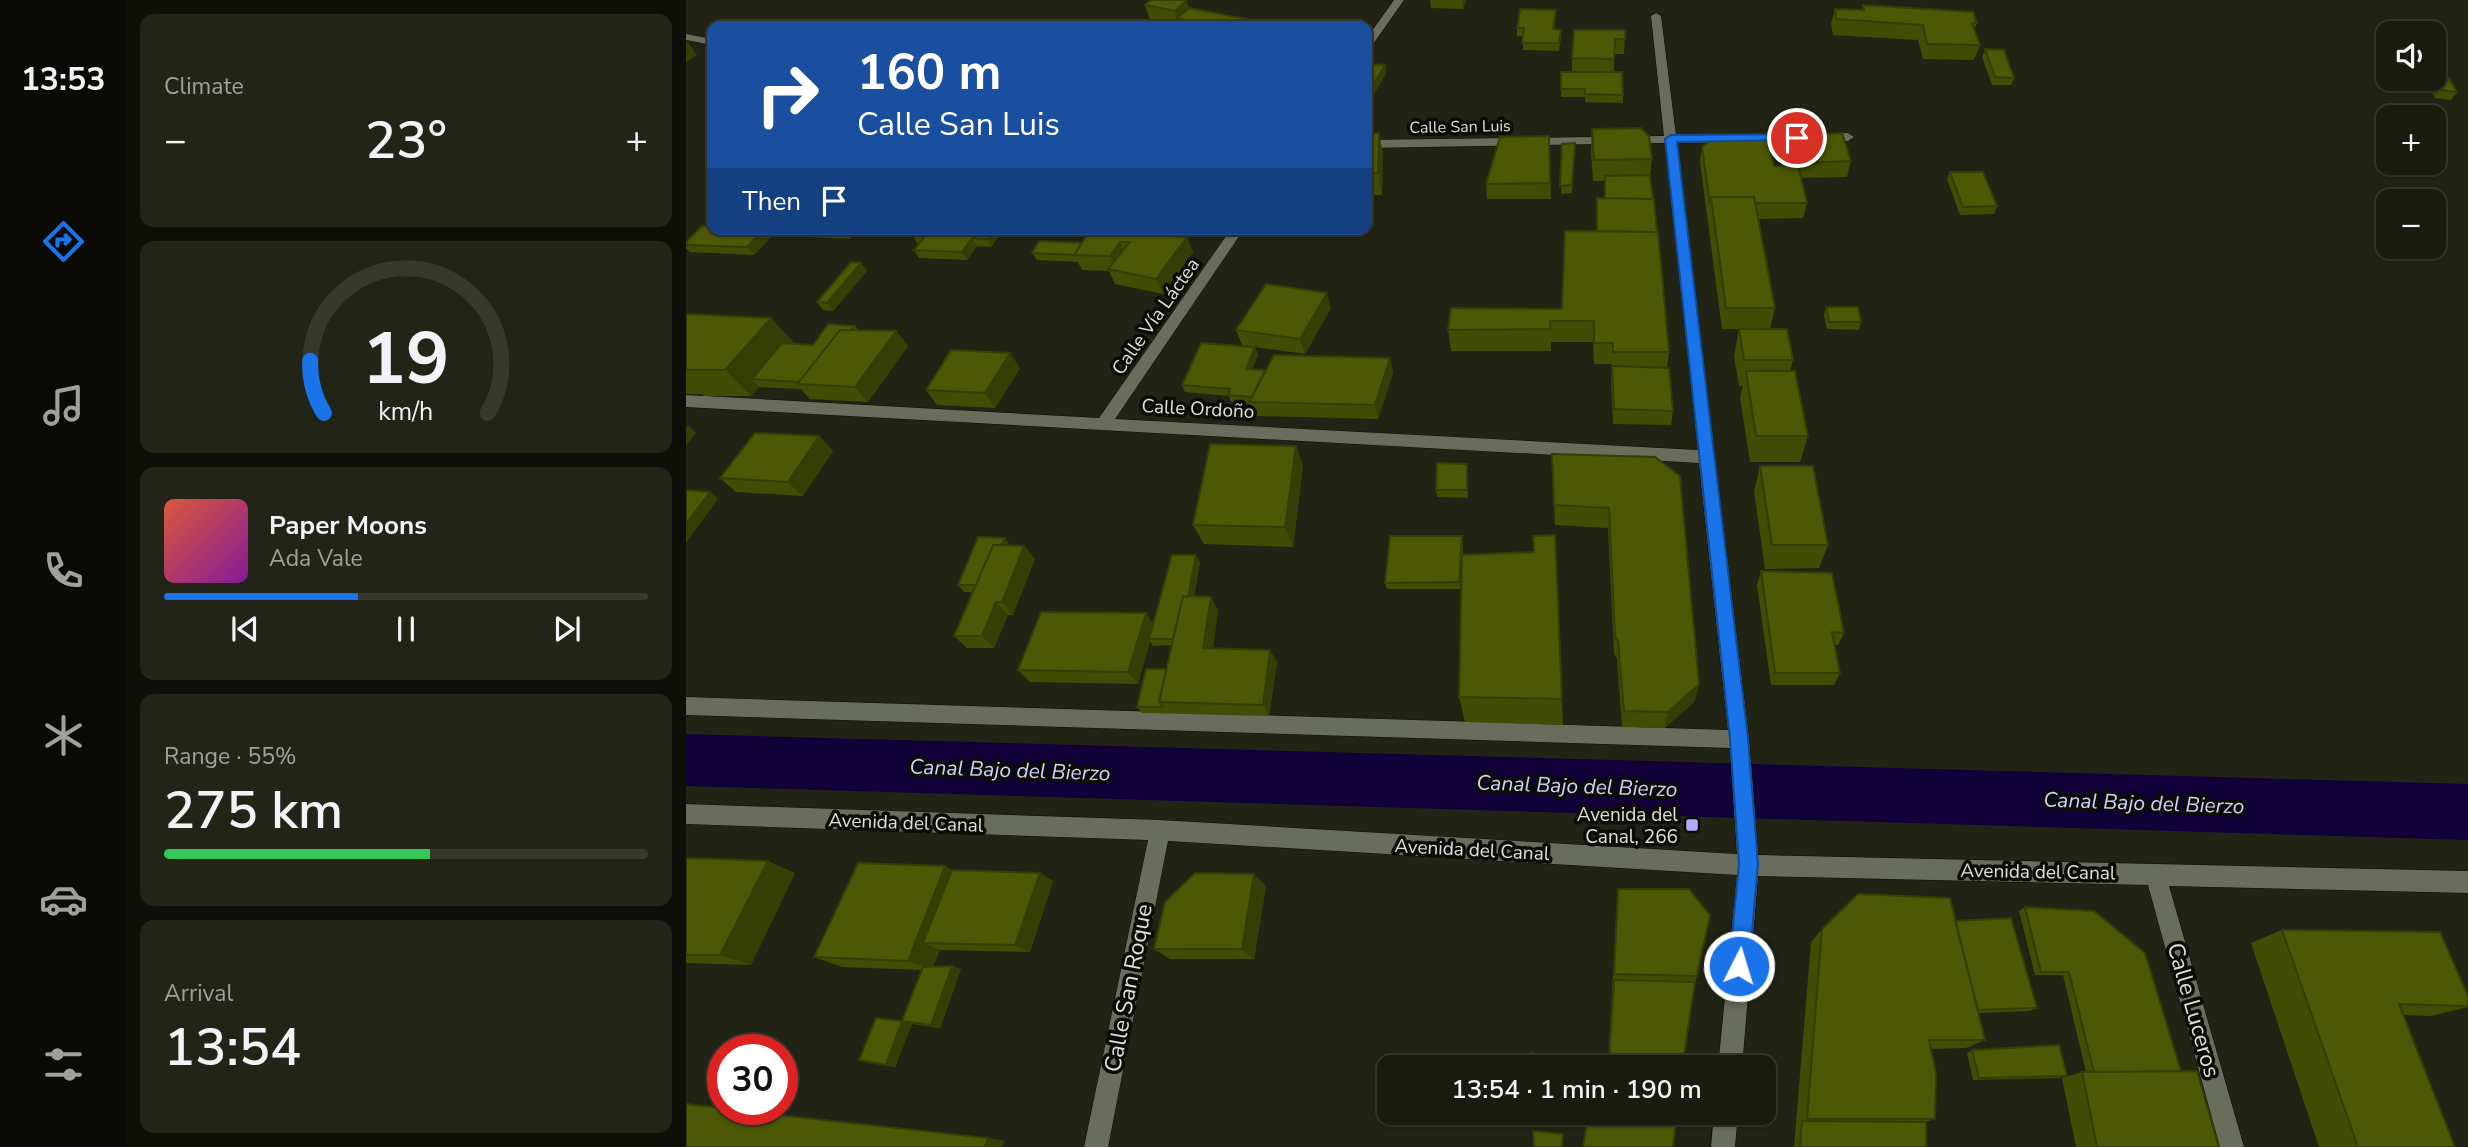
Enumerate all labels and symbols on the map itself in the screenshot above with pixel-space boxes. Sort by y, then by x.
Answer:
pin [1767,108,1827,168]
street label: Calle San Luis [1409,115,1511,139]
street label: Calle Vía Láctea [1106,253,1206,380]
street label: Calle Ordoño [1141,393,1255,425]
water label: Canal Bajo del Bierzo [909,753,1111,787]
water label: Canal Bajo del Bierzo [1476,769,1678,803]
water label: Canal Bajo del Bierzo [2043,786,2245,820]
place label: Avenida del Canal, 266 [1577,802,1678,850]
street label: Avenida del Canal [828,807,984,839]
marker: Avenida del Canal, 266 [1684,817,1700,833]
street label: Avenida del Canal [1394,833,1550,867]
street label: Avenida del Canal [1960,858,2116,886]
street label: Calle San Roque [1097,901,1160,1075]
position arrow [1702,929,1776,1003]
street label: Calle Luceros [2160,939,2228,1081]
speed limit sign: 30 [707,1034,798,1125]

